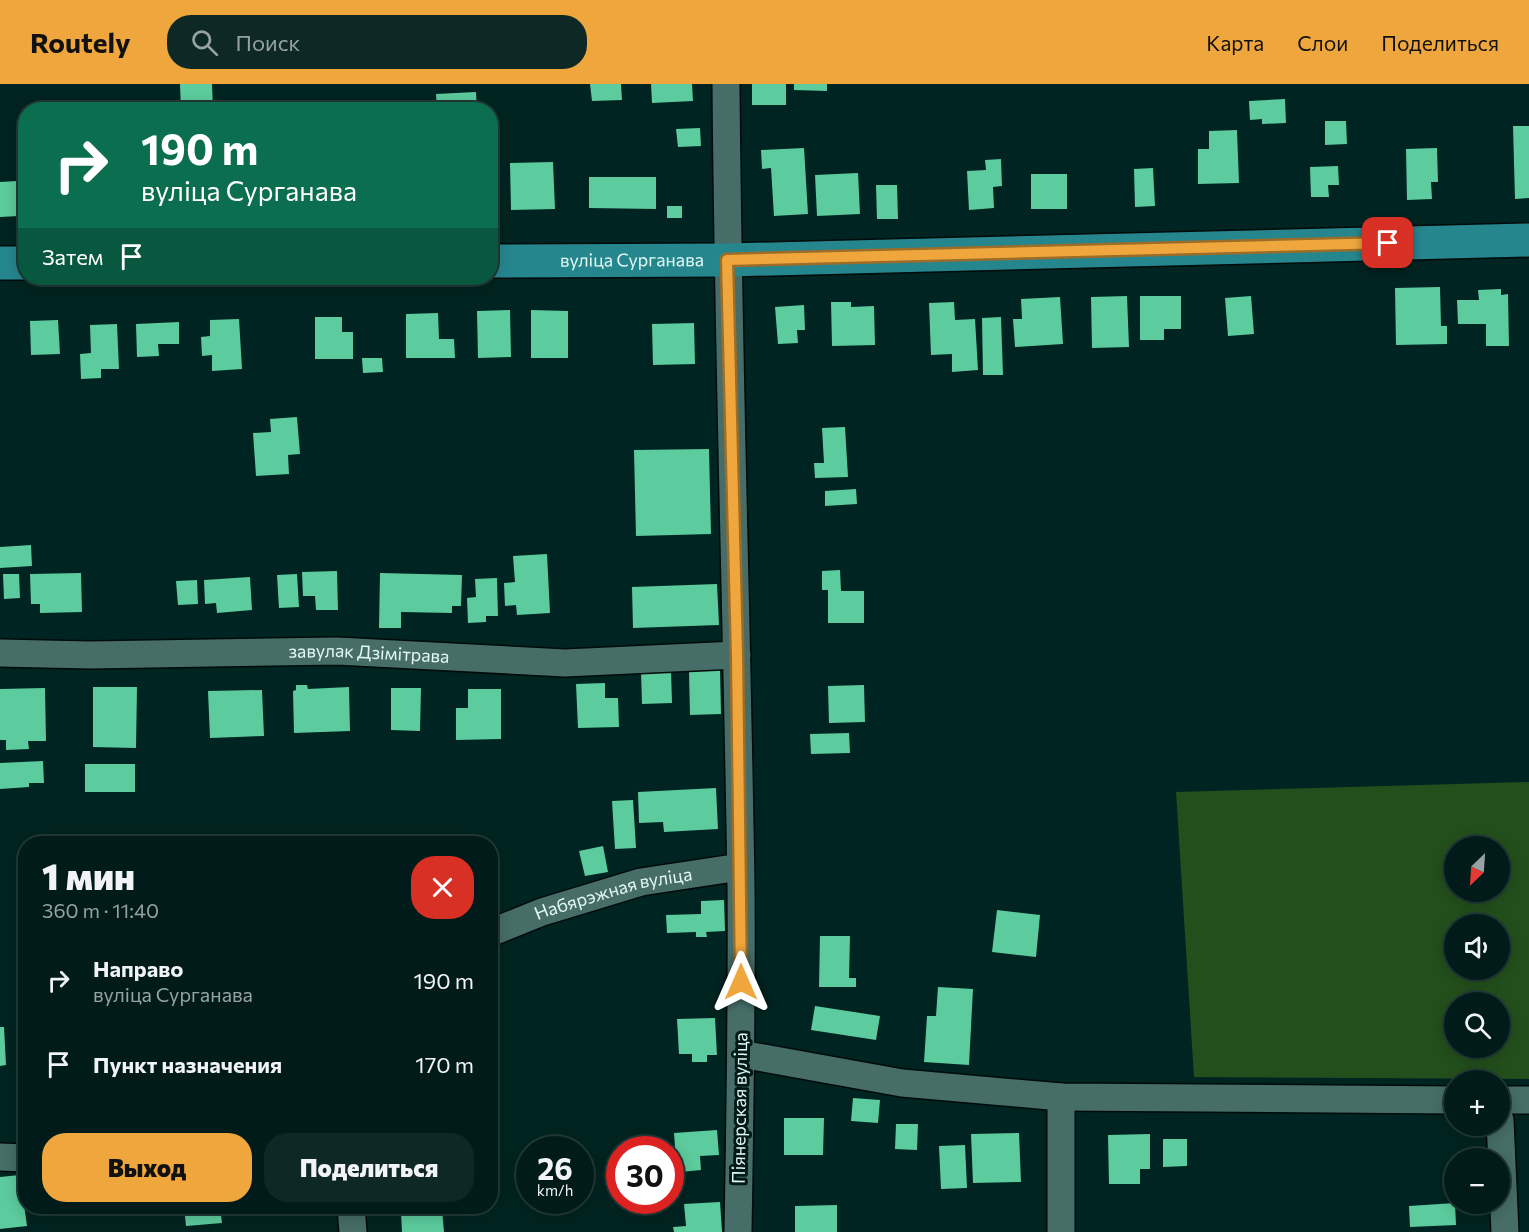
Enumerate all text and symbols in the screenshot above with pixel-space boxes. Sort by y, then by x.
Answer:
search box [167,15,587,69]
text: Routely [30,25,131,59]
icon: search [188,26,221,59]
text: Поиск [236,29,300,56]
text: Карта [1206,30,1264,55]
text: Слои [1297,30,1348,55]
text: Поделиться [1381,30,1499,55]
text: 190 m [141,122,259,174]
icon: right [42,126,120,204]
text: вуліца Сурганава [141,174,357,207]
pin [1362,217,1413,268]
icon: arrive [1371,226,1404,259]
icon: arrive [115,240,148,273]
text: Затем [42,243,103,270]
street label: вуліца Сурганава [560,248,704,271]
street label: завулак Дзімітрава [288,639,450,667]
north arrow [1444,836,1510,902]
map controls [1444,836,1510,1214]
text: 1 мин [42,853,135,897]
button: close [411,856,474,919]
street label: Набярэжная вуліца [531,862,694,924]
text: 360 m · 11:40 [42,898,159,922]
button: sound [1444,914,1510,980]
position arrow [709,950,773,1014]
text: Направо [93,955,183,982]
icon: right [42,964,75,997]
text: 190 m [413,967,474,994]
text: вуліца Сурганава [93,982,253,1006]
button: search [1444,992,1510,1058]
street label: Піянерская вуліца [727,1032,751,1184]
icon: arrive [42,1048,75,1081]
text: Пункт назначения [93,1051,282,1078]
text: 170 m [415,1051,474,1078]
button: + [1444,1070,1510,1136]
button: Выход [42,1133,252,1202]
button: Поделиться [264,1133,474,1202]
speed limit sign: 30 [606,1136,684,1214]
button: − [1444,1148,1510,1214]
text: 26 [537,1149,573,1186]
text: km/h [537,1181,573,1199]

